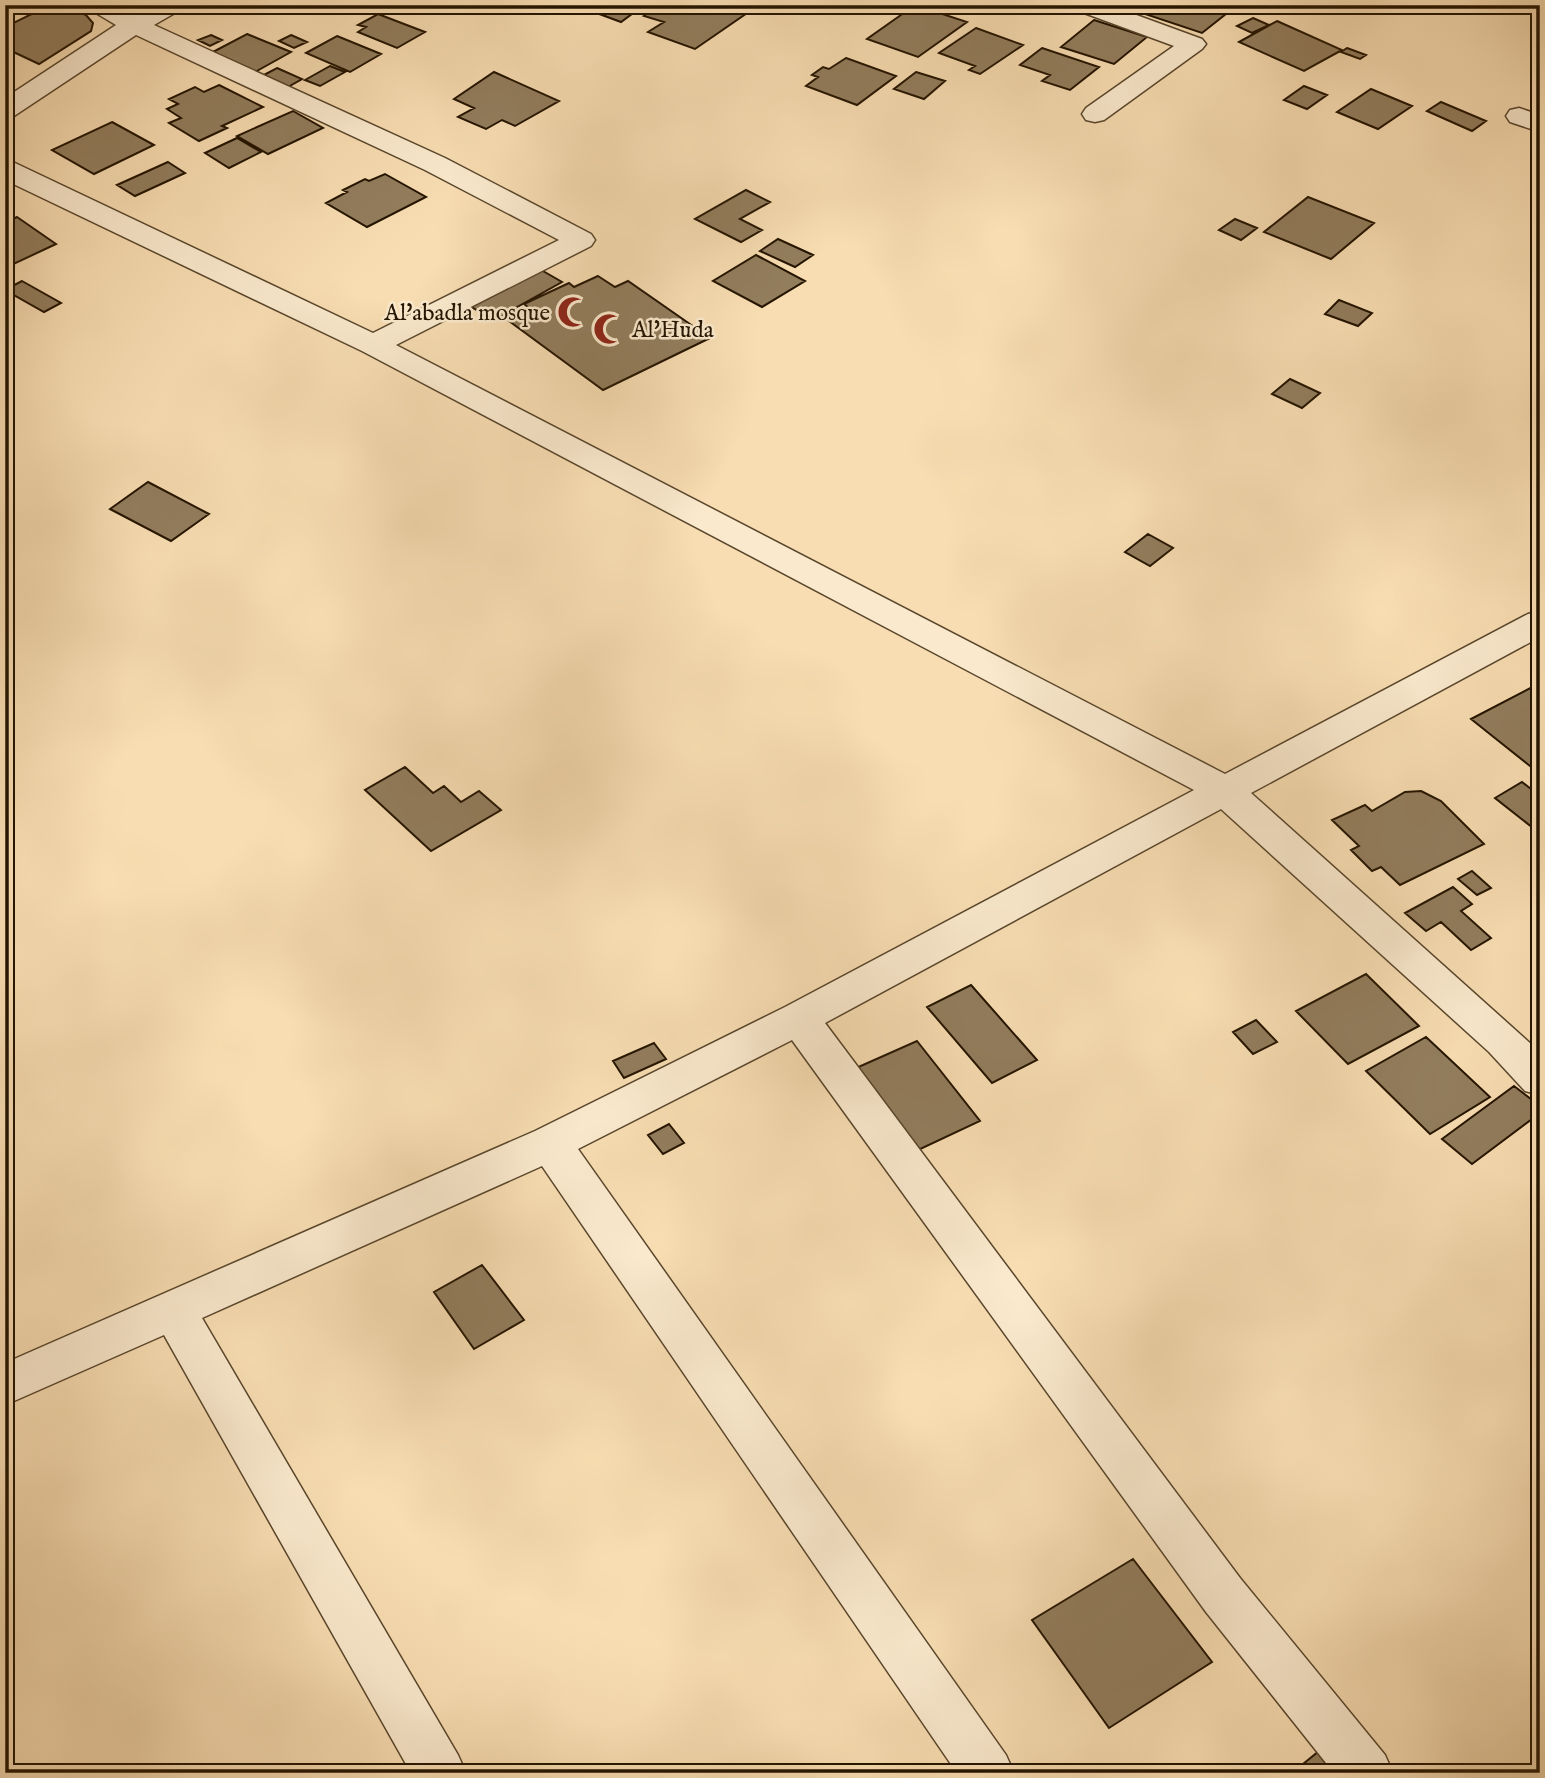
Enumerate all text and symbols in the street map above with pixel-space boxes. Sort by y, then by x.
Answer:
mosque icon: Al'abadla mosque [556,295,590,329]
place label: Al'abadla mosque [383,299,550,328]
mosque icon: Al'Huda [592,312,626,346]
place label: Al'Huda [631,316,714,345]

